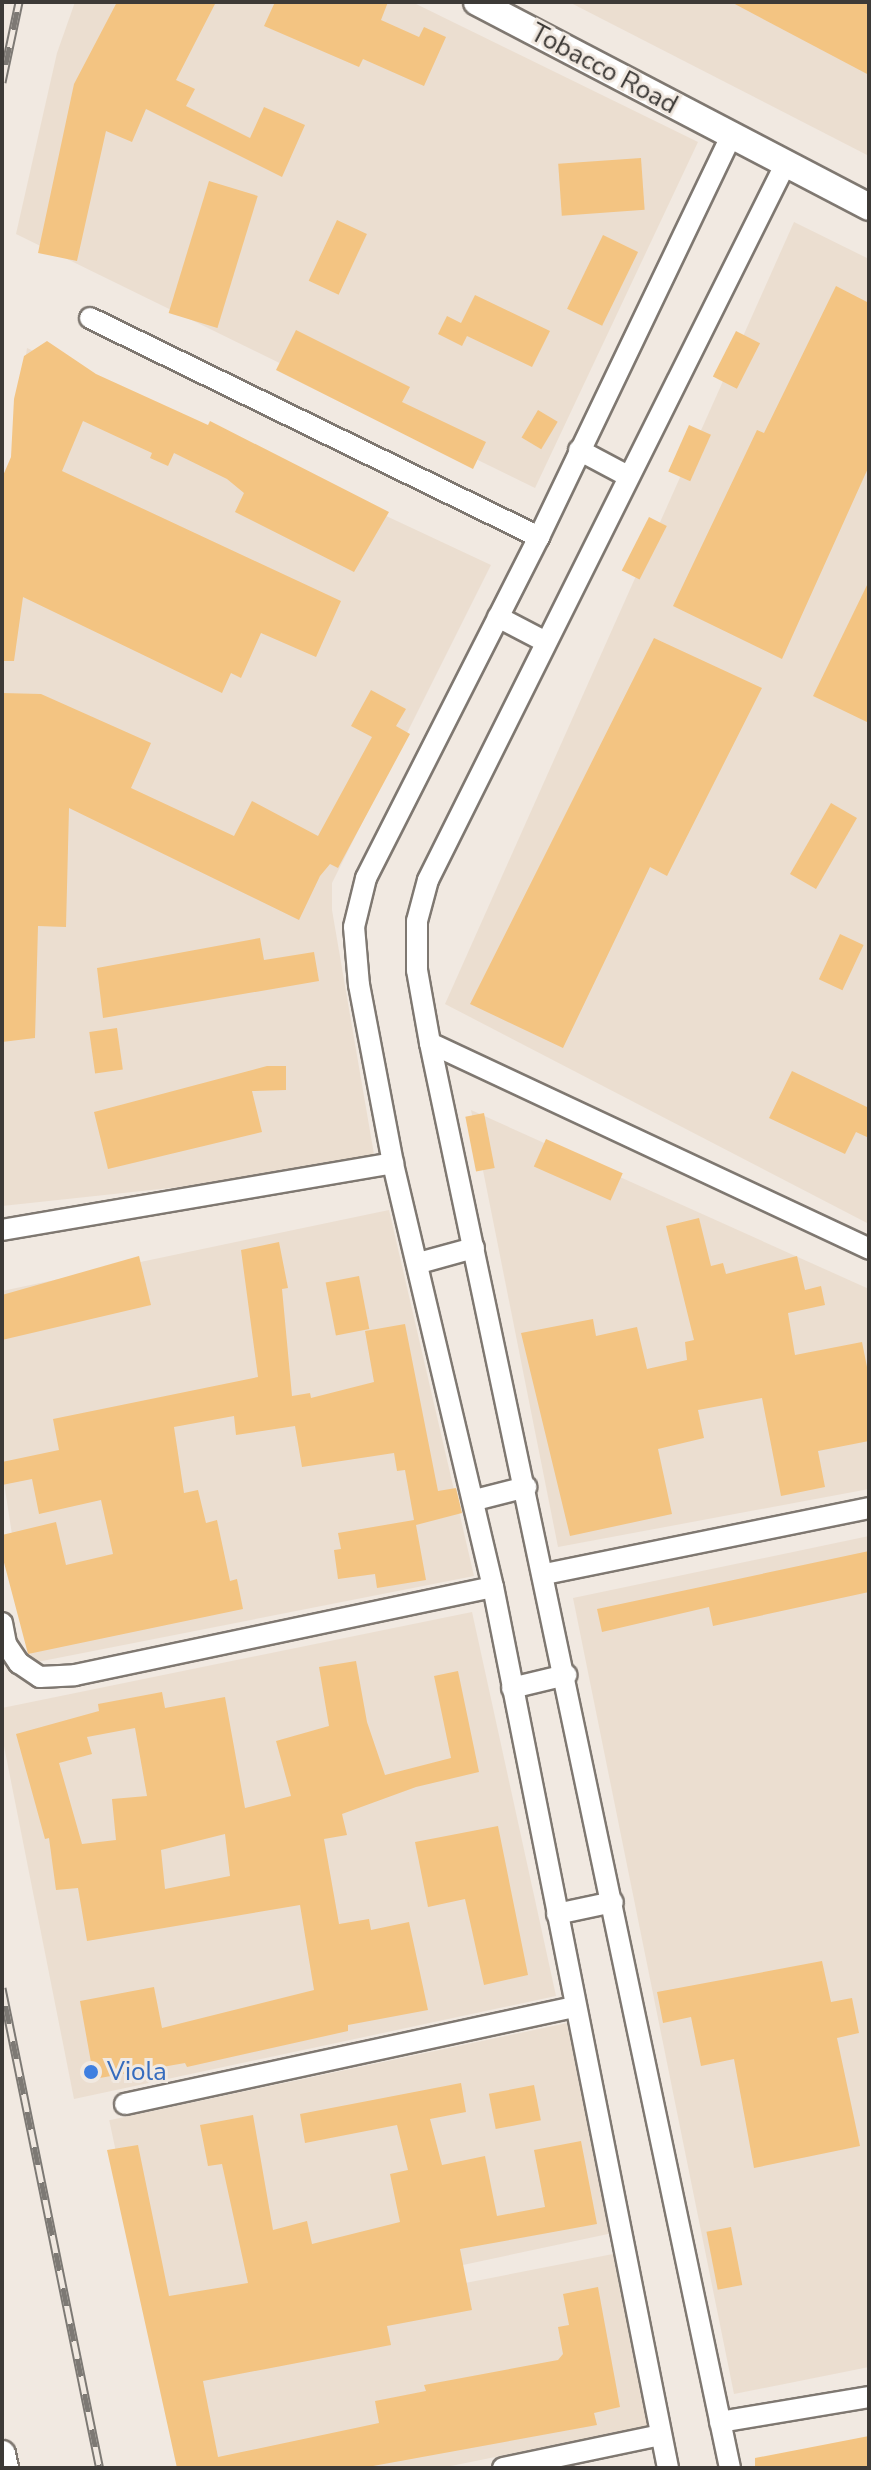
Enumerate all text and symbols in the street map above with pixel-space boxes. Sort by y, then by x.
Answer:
street label: Tobacco Road [525,17,683,121]
place label: Viola [107,2056,167,2088]
marker: Viola [82,2063,100,2081]

